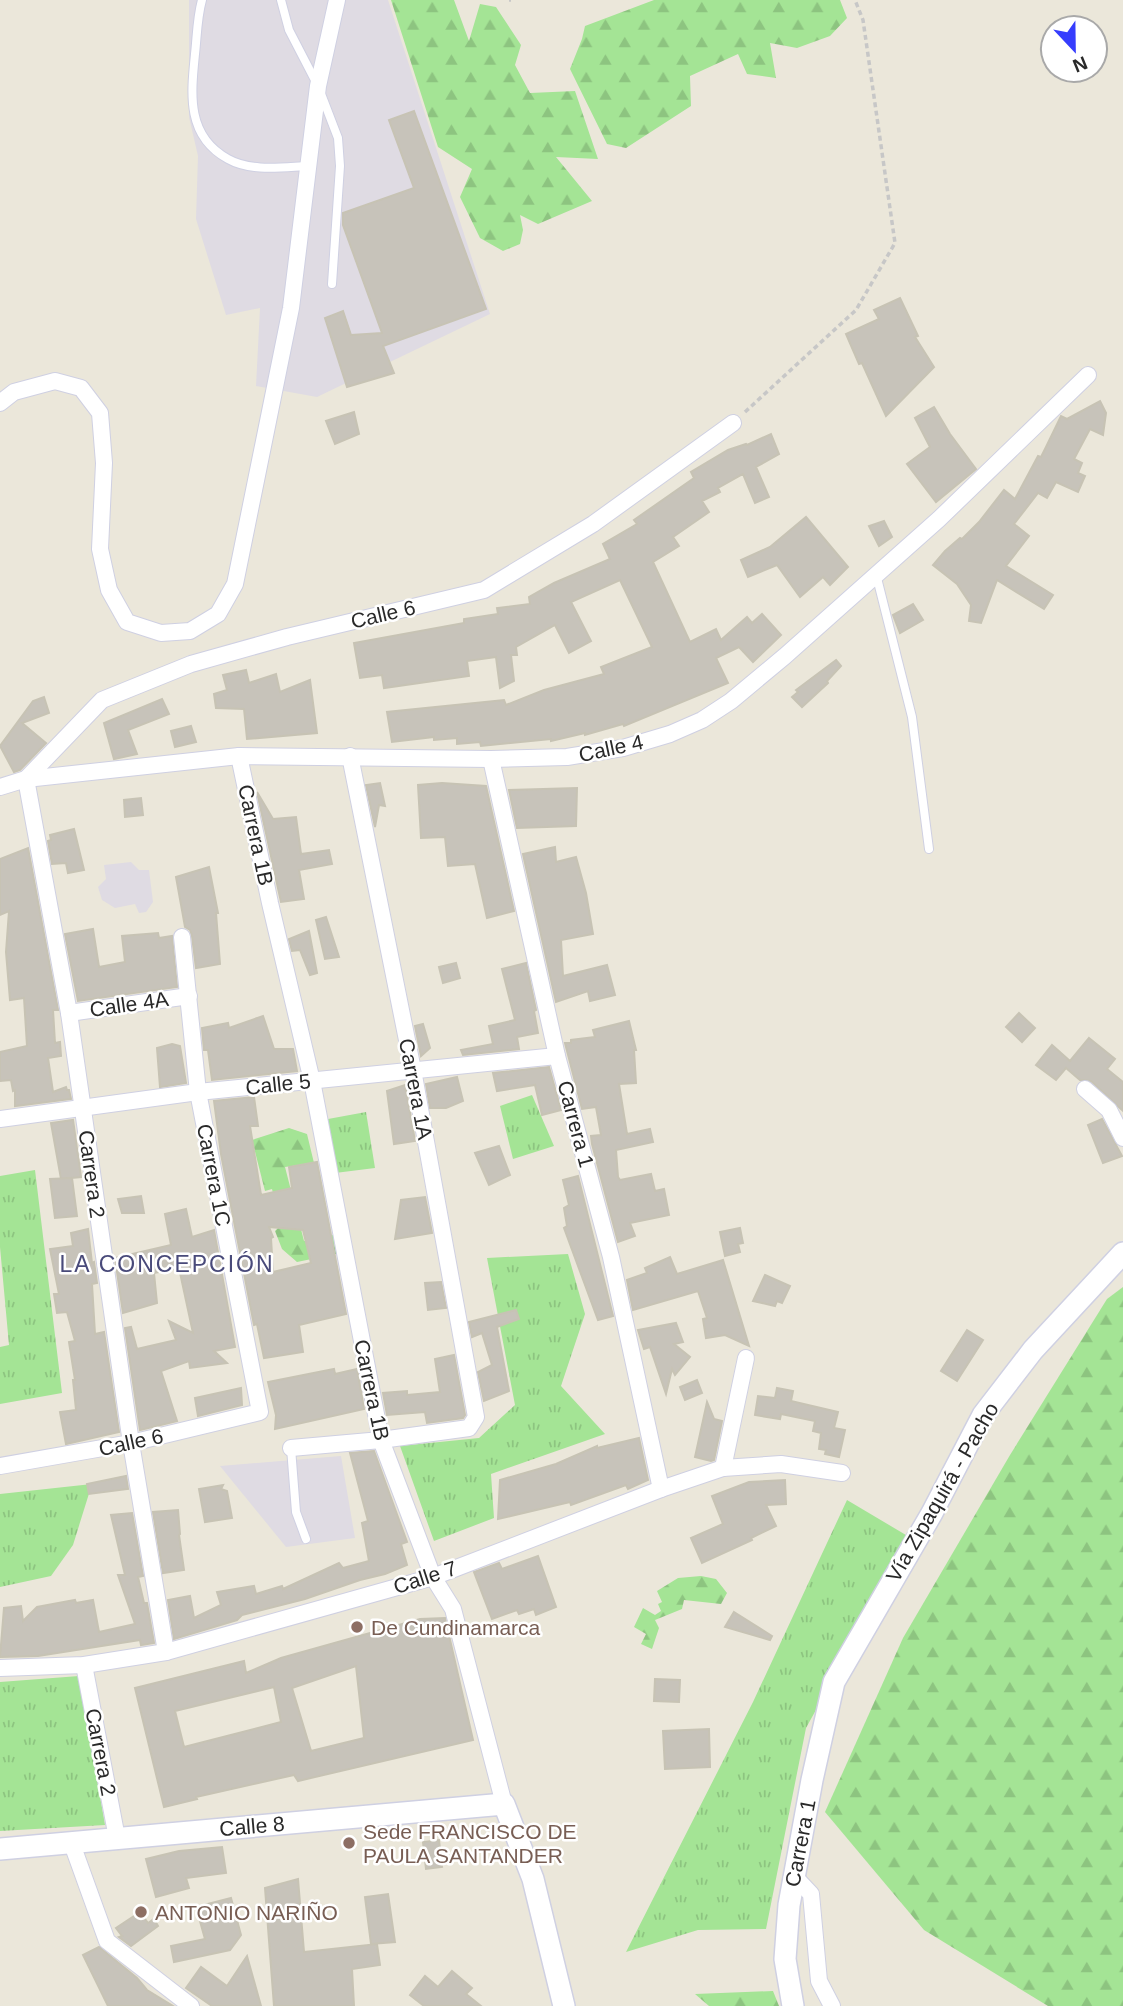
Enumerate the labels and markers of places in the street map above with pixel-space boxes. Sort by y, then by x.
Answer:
place label: De Cundinamarca [371,1616,541,1639]
marker: De Cundinamarca [349,1619,365,1635]
place label: Sede FRANCISCO DE PAULA SANTANDER [363,1820,577,1867]
marker: Sede FRANCISCO DE PAULA SANTANDER [341,1835,357,1851]
place label: ANTONIO NARIÑO [155,1901,338,1924]
marker: ANTONIO NARIÑO [133,1904,149,1920]

